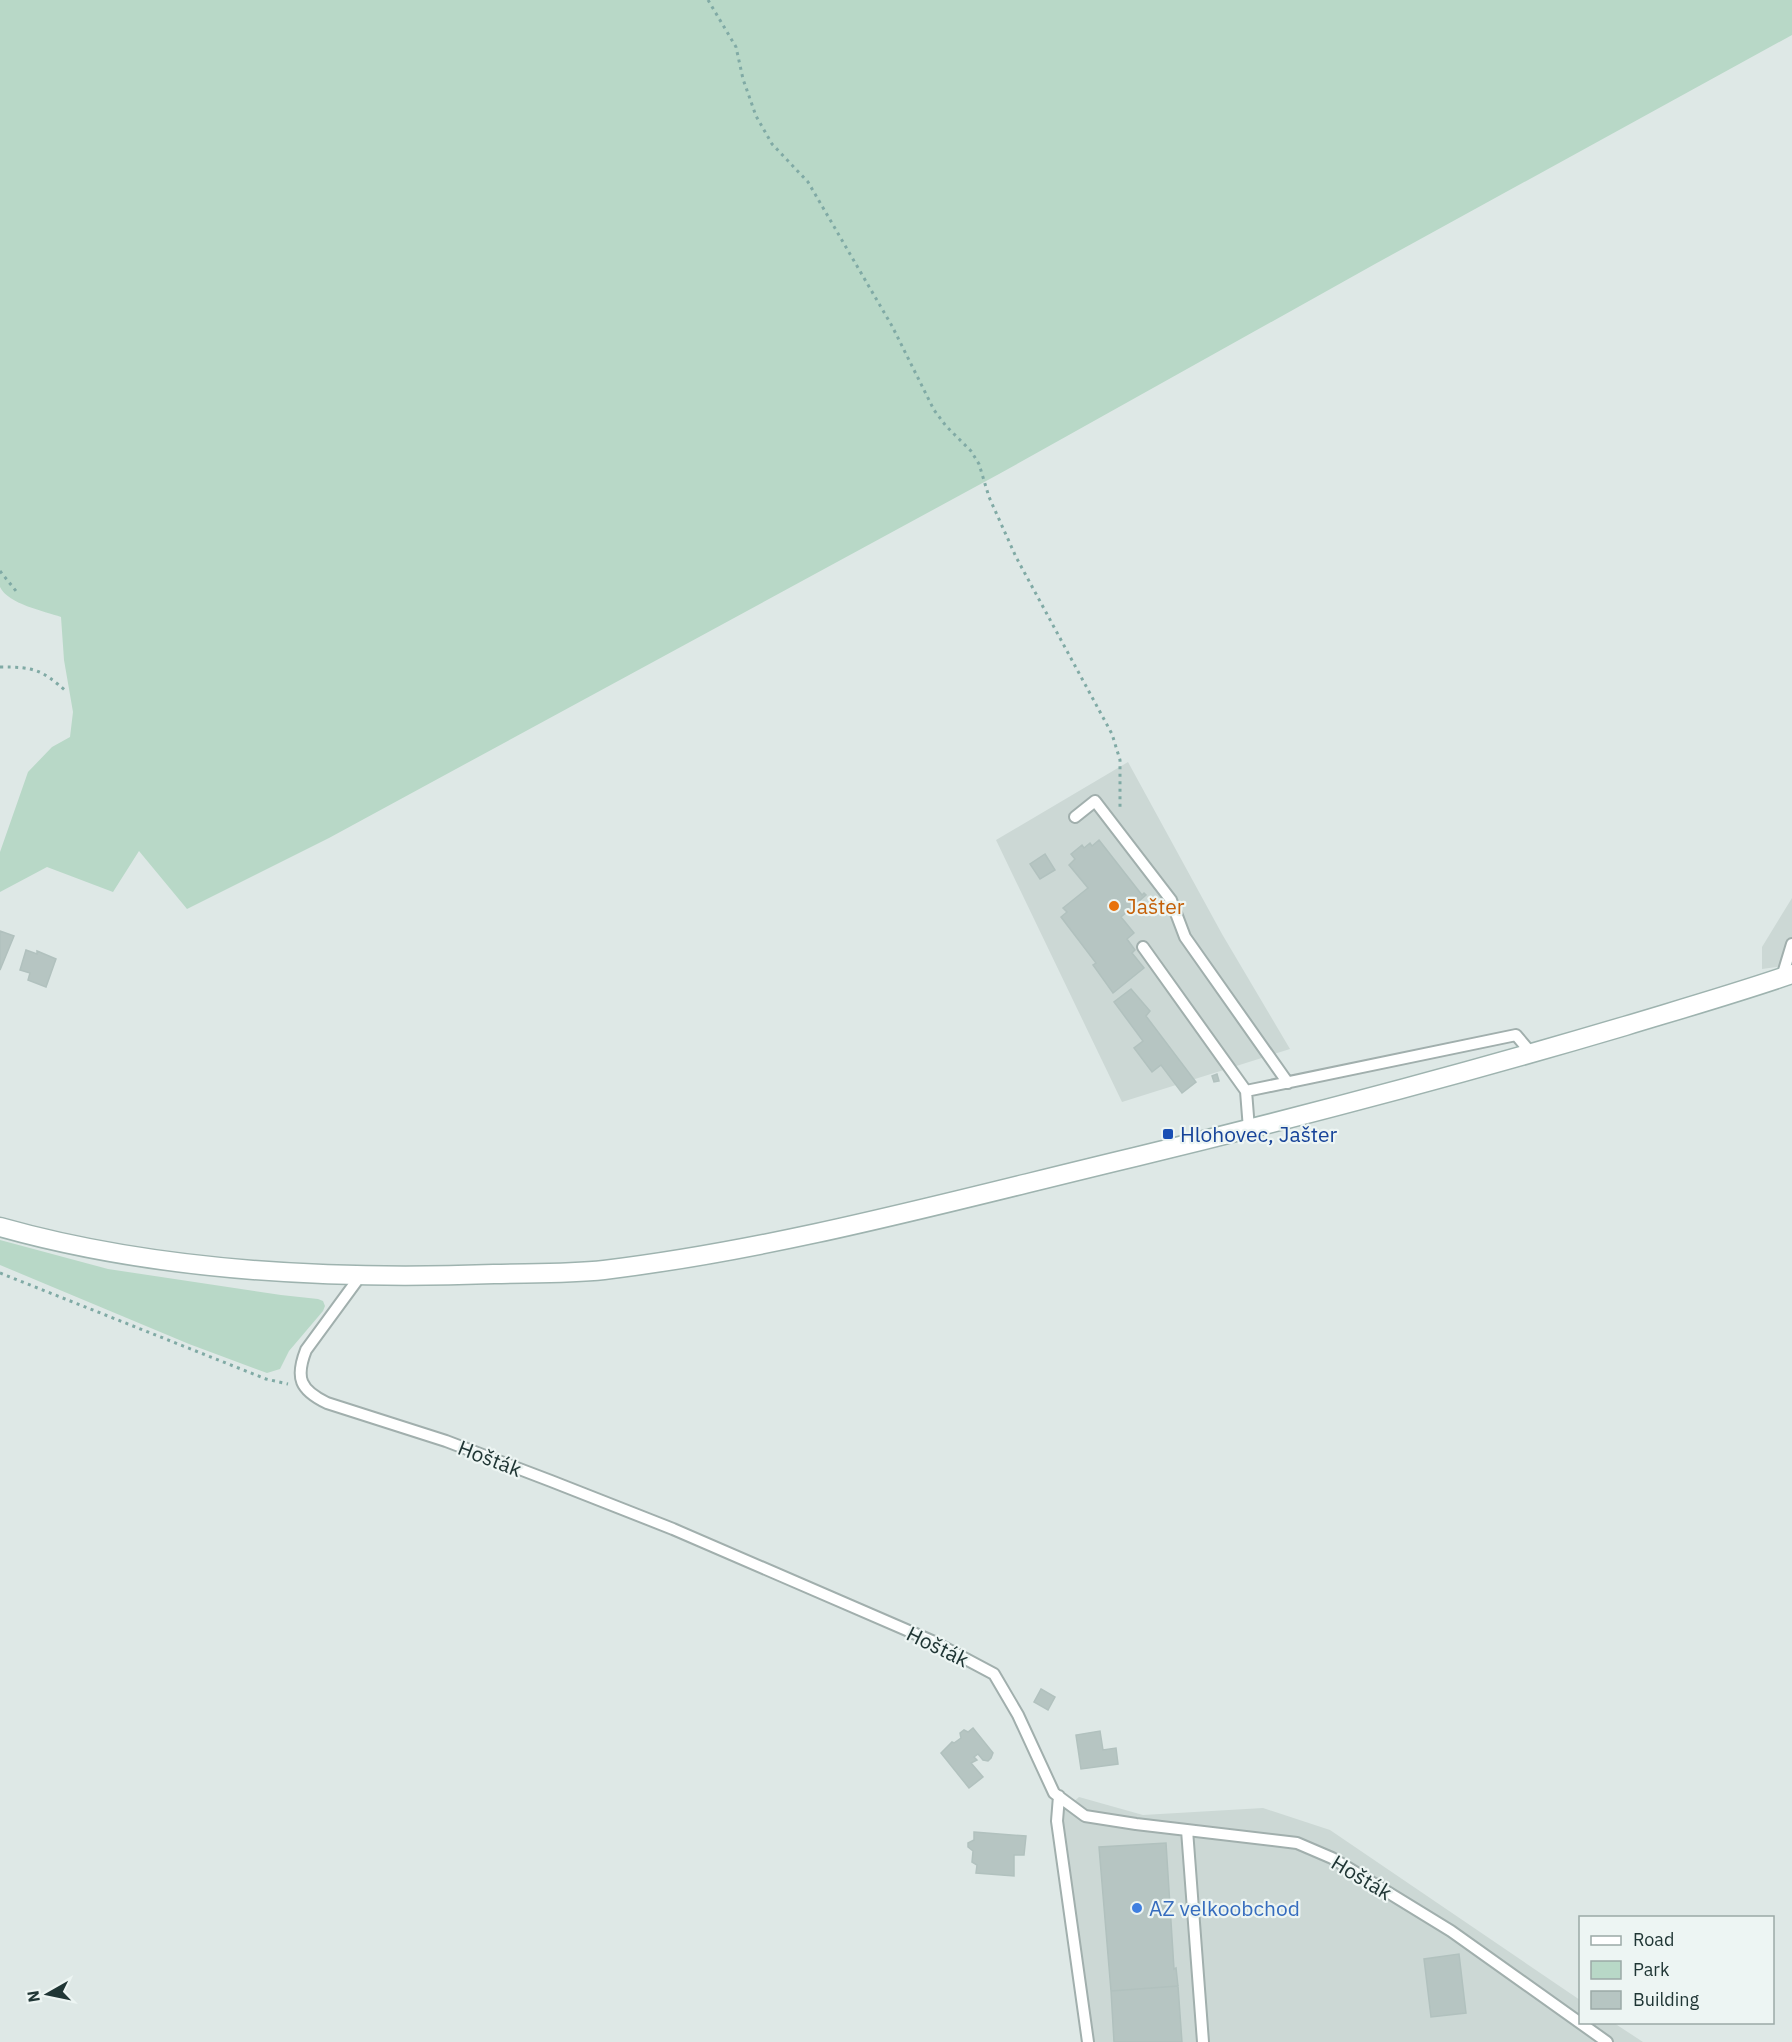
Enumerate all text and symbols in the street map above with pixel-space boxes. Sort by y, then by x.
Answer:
place label: Jašter [1126,892,1185,920]
marker: Jašter [1107,899,1121,913]
place label: Hlohovec, Jašter [1180,1120,1338,1148]
marker: Hlohovec, Jašter [1161,1127,1175,1141]
street label: Hošták [454,1433,526,1483]
street label: Hošták [902,1619,974,1673]
street label: Hošták [1326,1848,1398,1906]
place label: AZ velkoobchod [1149,1894,1300,1922]
marker: AZ velkoobchod [1130,1901,1144,1915]
legend [1579,1916,1774,2024]
text: Road [1633,1928,1674,1951]
text: Park [1633,1958,1670,1981]
north arrow [18,1964,78,2024]
text: Building [1633,1988,1700,2011]
text: N [22,1989,44,2004]

